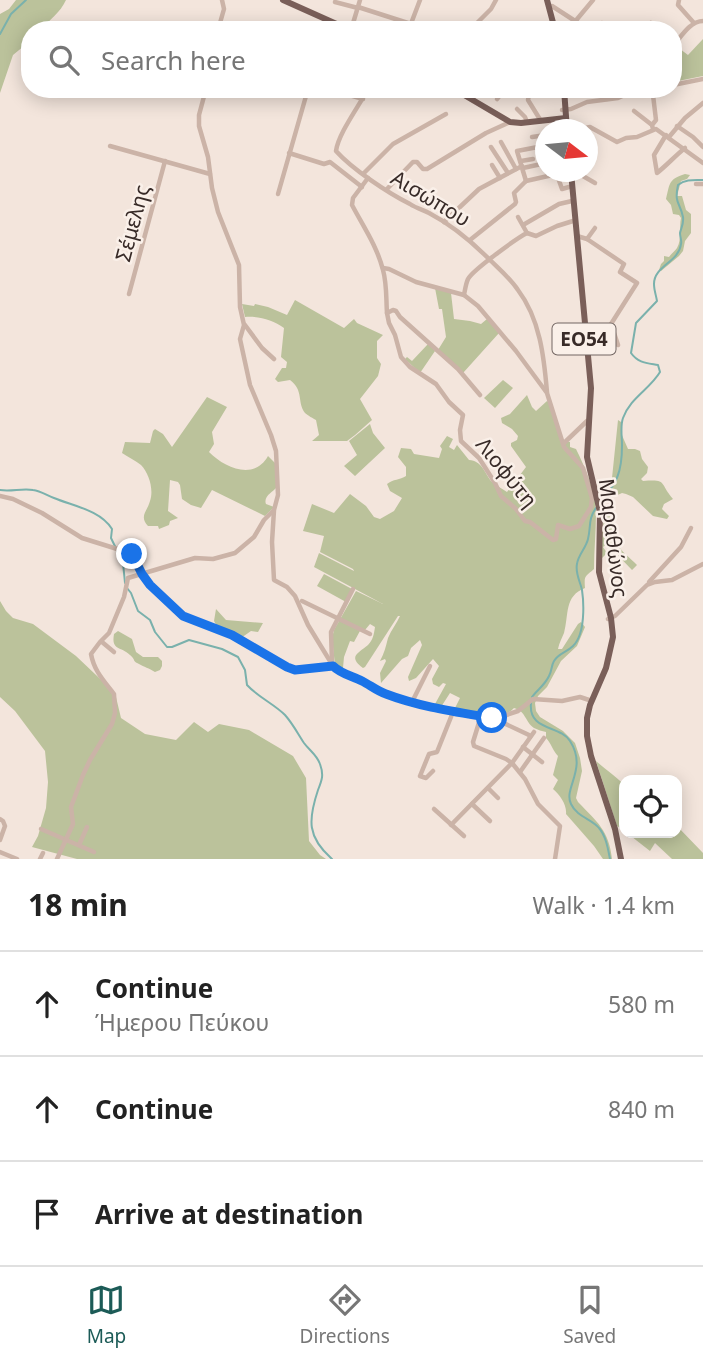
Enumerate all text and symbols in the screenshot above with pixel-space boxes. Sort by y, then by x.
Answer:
search box [21,21,682,98]
icon: search [45,41,83,79]
text: Search here [101,42,246,78]
north arrow [535,119,598,182]
street label: Αισώπου [386,163,476,233]
street label: Σέμελης [108,182,156,264]
road number: ΕΟ54 [552,324,616,354]
street label: Λιοφύτη [470,431,544,513]
street label: Μαραθώνος [593,477,635,599]
route end [116,538,147,569]
route start [476,702,507,733]
map controls [619,775,682,838]
button: locate [619,775,682,838]
text: 18 min [28,884,128,925]
text: Walk · 1.4 km [533,889,675,921]
text: Continue [95,970,213,1006]
icon: ahead [28,985,66,1023]
text: 580 m [608,988,675,1020]
text: Ήμερου Πεύκου [95,1006,269,1038]
icon: ahead [28,1090,66,1128]
text: Continue [95,1091,213,1127]
text: 840 m [608,1093,675,1125]
icon: arrive [28,1195,66,1233]
text: Arrive at destination [95,1196,364,1232]
tab: Map [87,1281,126,1349]
tab: Directions [300,1281,390,1349]
tab: Saved [563,1281,616,1349]

